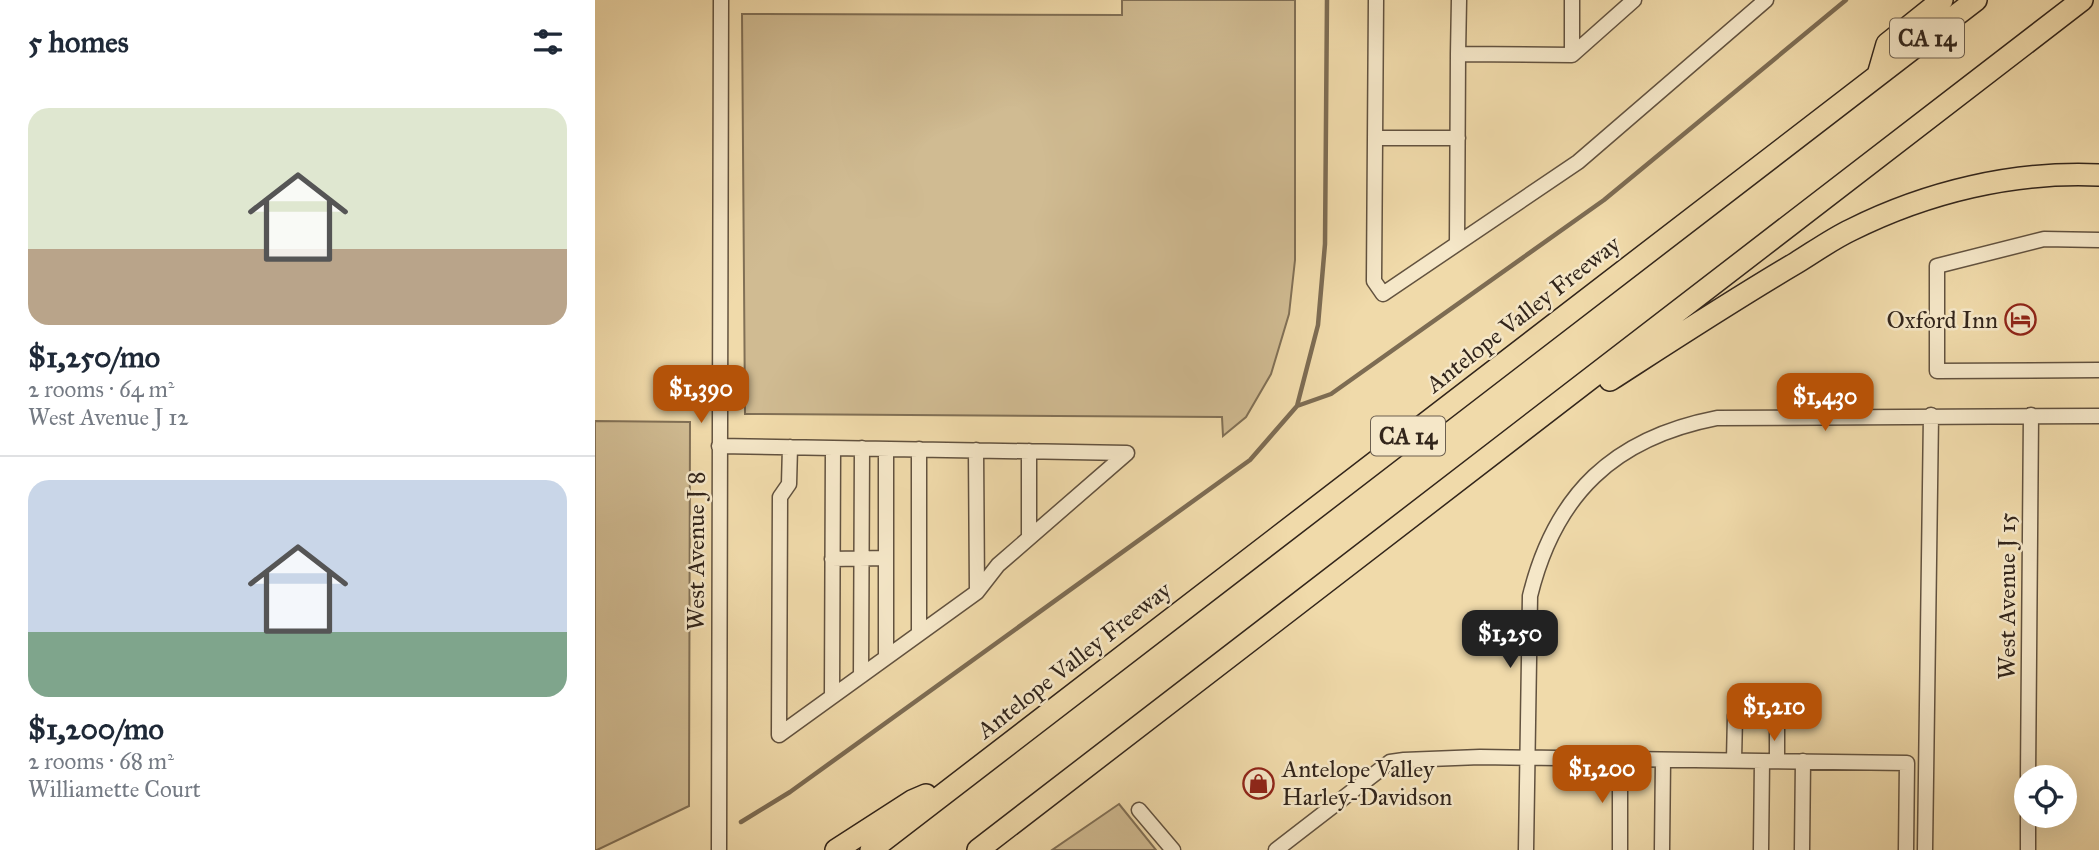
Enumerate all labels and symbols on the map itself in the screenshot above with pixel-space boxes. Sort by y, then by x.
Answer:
road number: CA 14 [1890,19,1964,58]
street label: Antelope Valley Freeway [1419,228,1627,400]
hotel icon: Oxford Inn [2004,303,2038,337]
place label: Oxford Inn [1887,305,1998,335]
pin: $1,390 [644,366,758,425]
pin: $1,430 [1768,374,1882,433]
road number: CA 14 [1371,416,1445,456]
street label: West Avenue J 8 [681,471,711,631]
street label: West Avenue J 15 [1992,513,2022,679]
street label: Antelope Valley Freeway [970,574,1178,746]
pin: $1,250 [1453,610,1567,670]
pin: $1,210 [1717,684,1831,743]
pin: $1,200 [1545,746,1659,805]
place label: Antelope Valley Harley-Davidson [1281,754,1452,812]
shop icon: Antelope Valley Harley-Davidson [1242,766,1276,800]

